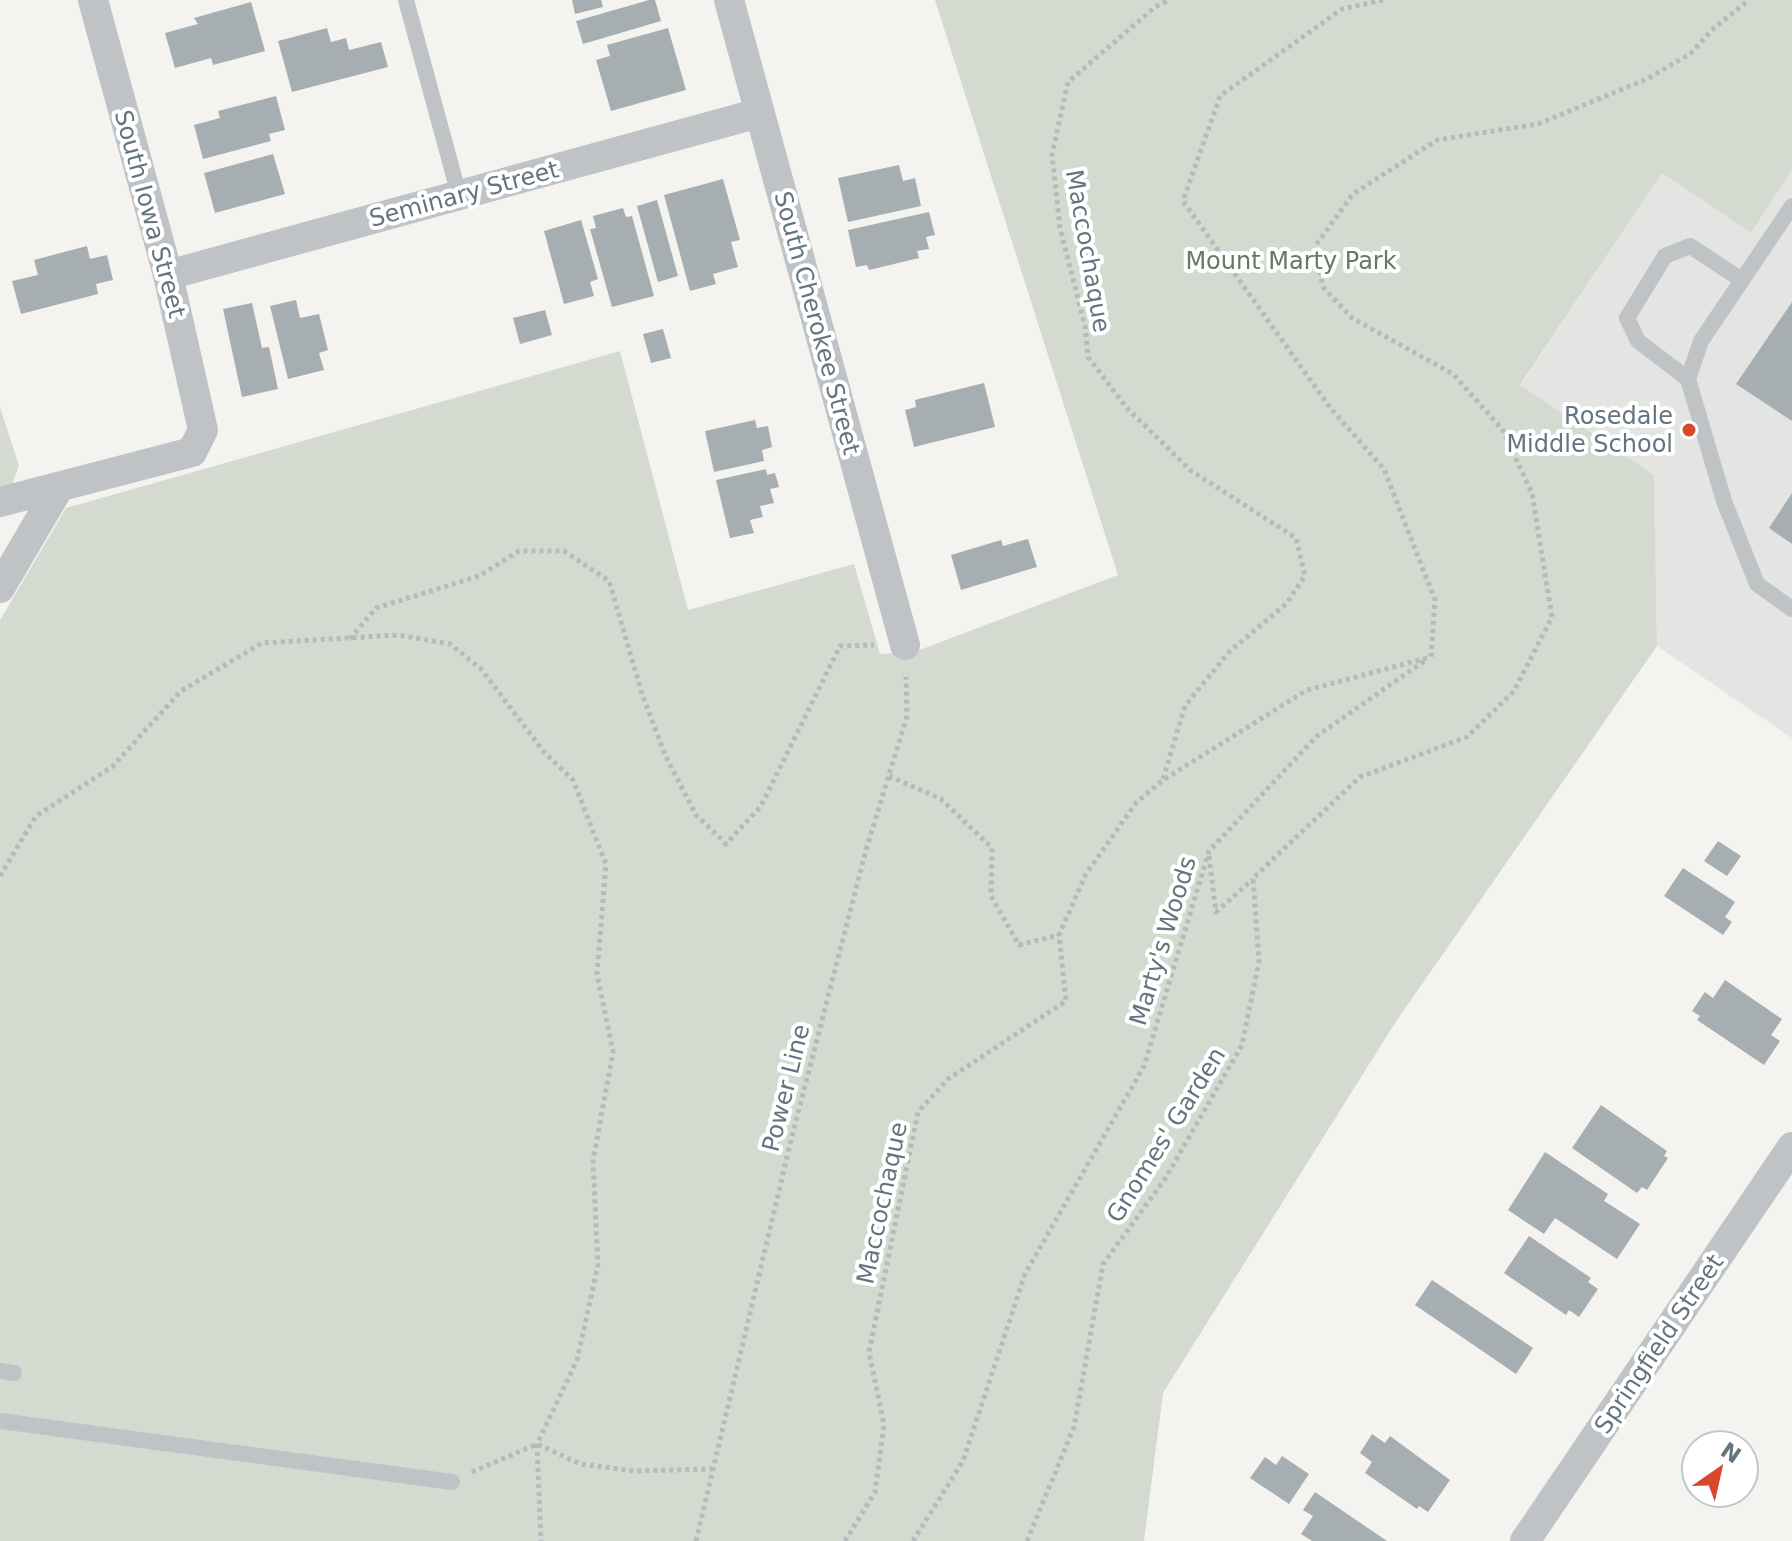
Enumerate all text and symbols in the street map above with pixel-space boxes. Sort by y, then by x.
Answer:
street label: South Iowa Street [109,107,191,321]
street label: Seminary Street [366,155,562,233]
street label: Maccochaque [1060,167,1116,335]
street label: South Cherokee Street [768,188,866,458]
park label: Mount Marty Park [1185,247,1397,275]
place label: Rosedale Middle School [1506,402,1673,458]
marker: Rosedale Middle School [1680,421,1698,439]
street label: Marty's Woods [1124,853,1202,1029]
street label: Power Line [757,1021,815,1155]
street label: Gnomes' Garden [1101,1042,1231,1228]
street label: Maccochaque [851,1119,913,1287]
street label: Springfield Street [1589,1249,1729,1439]
north arrow [1680,1429,1760,1509]
text: N [1716,1437,1746,1468]

